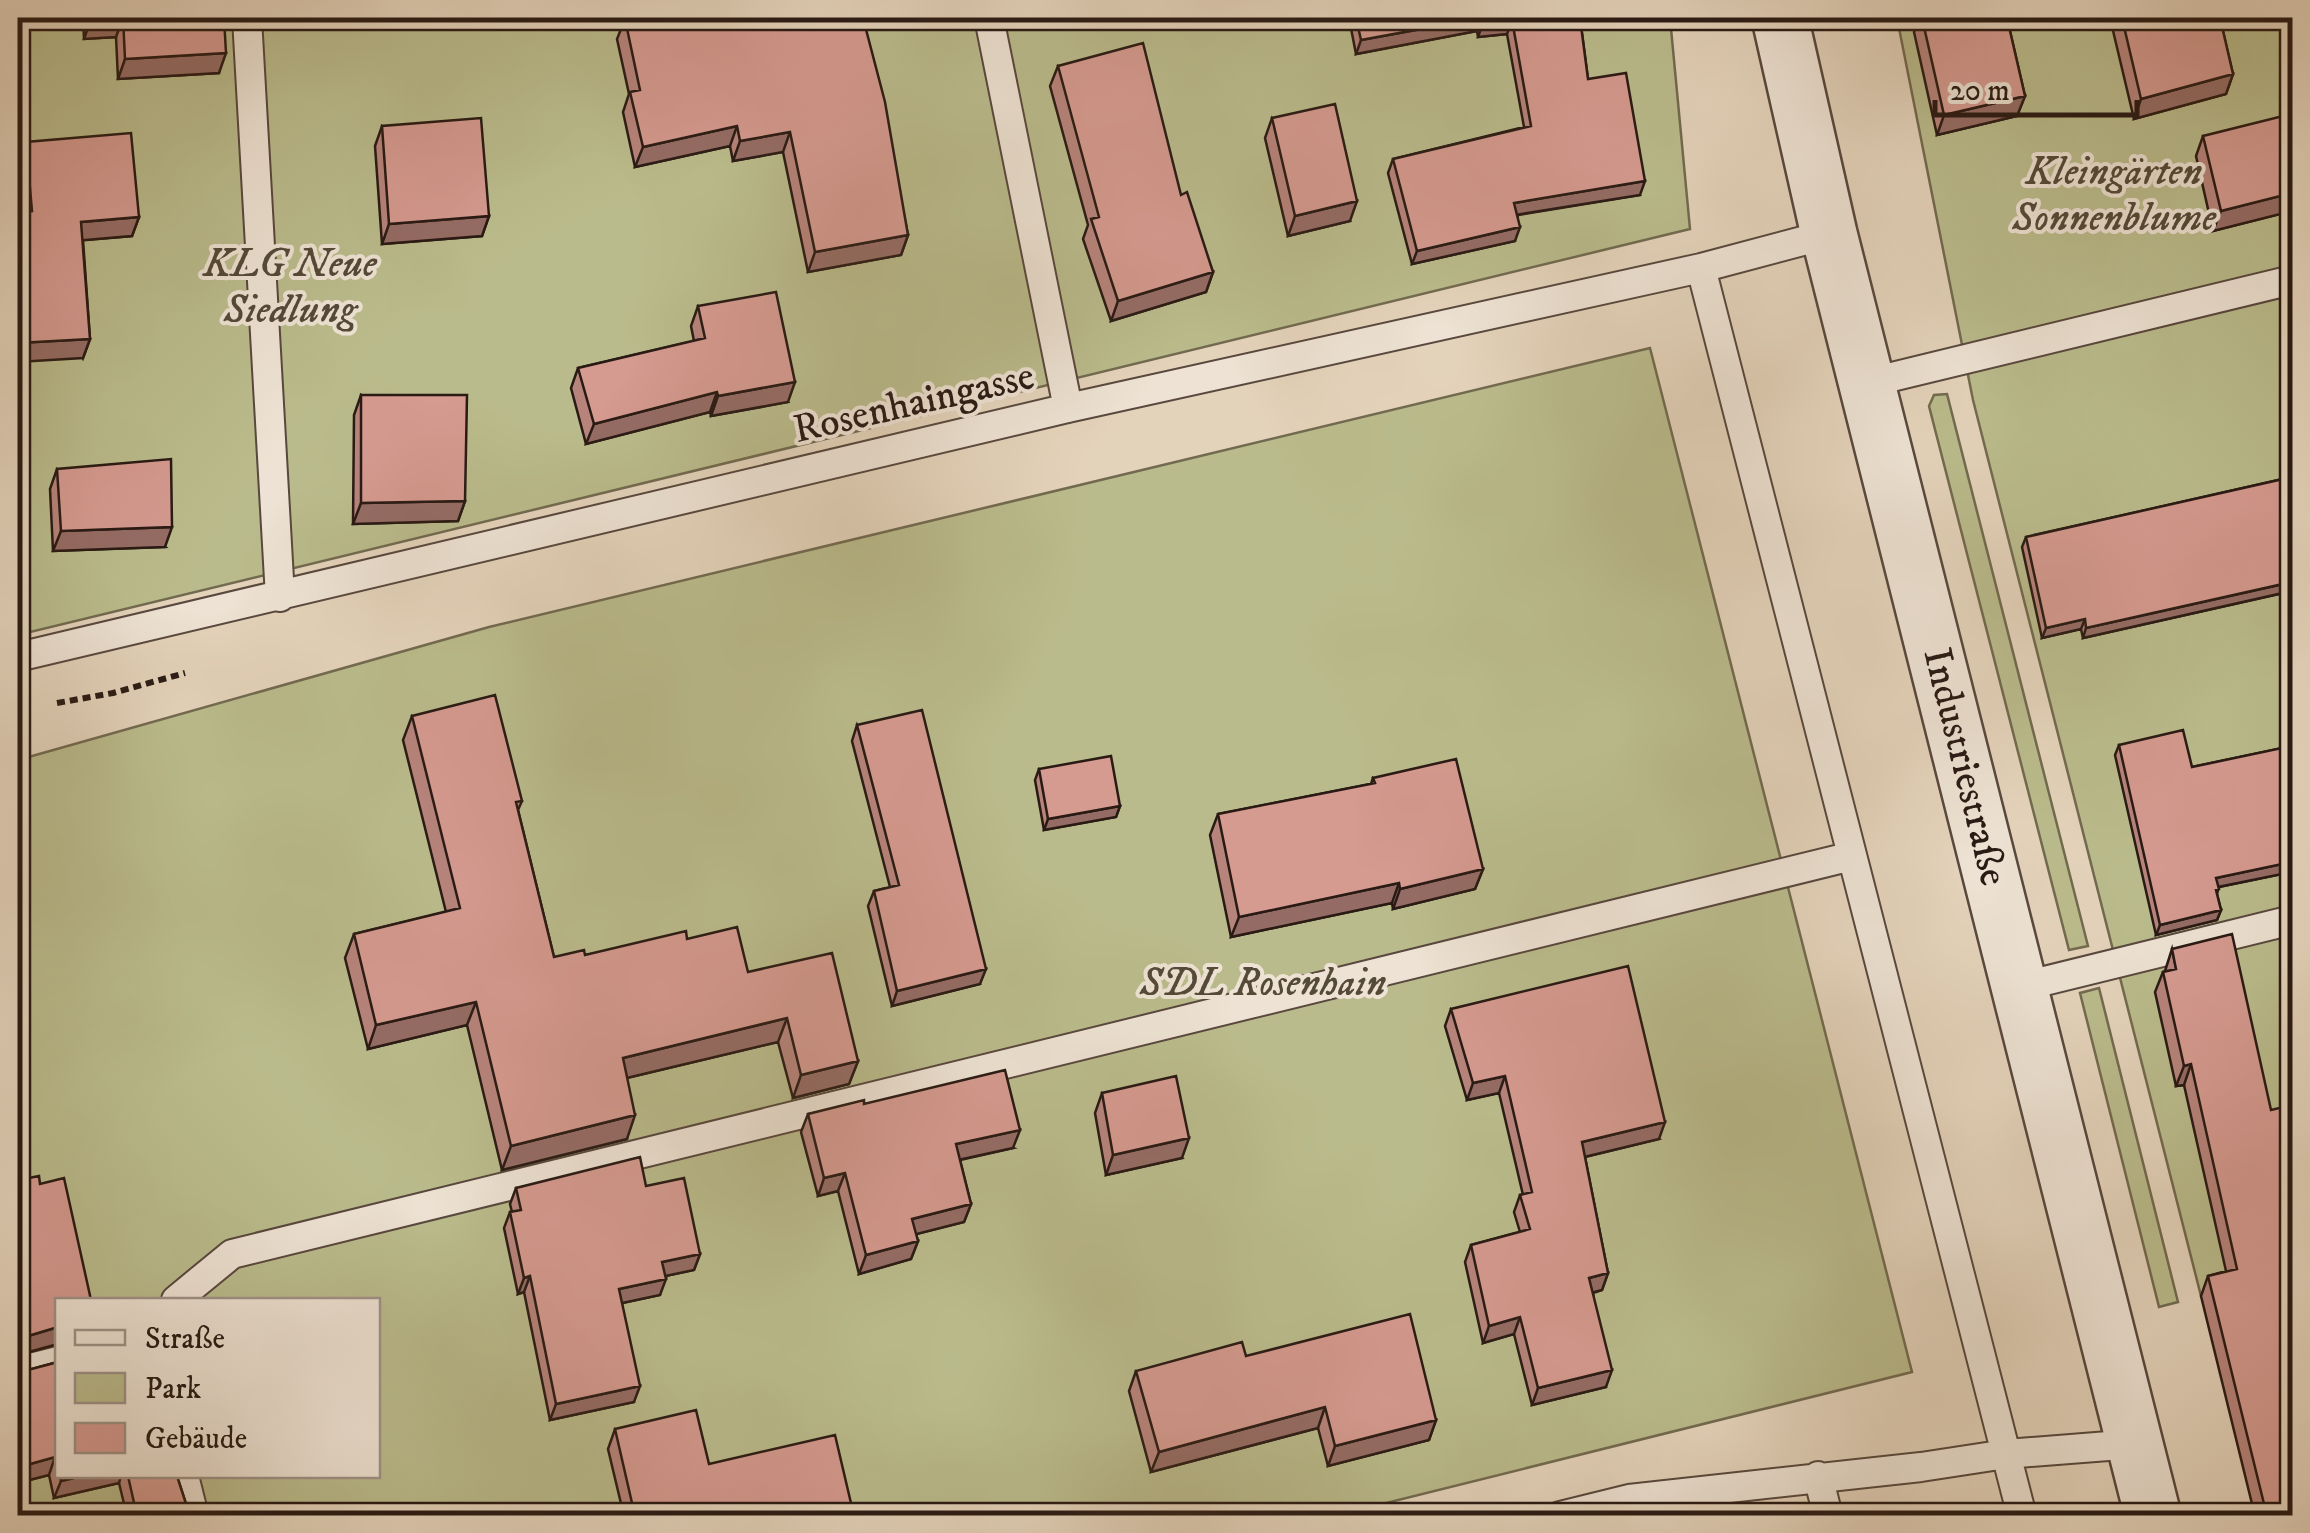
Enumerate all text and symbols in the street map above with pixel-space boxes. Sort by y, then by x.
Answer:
scale bar [1935,55,2138,117]
text: 20 m [1950,73,2010,110]
park label: Kleingärten Sonnenblume [2011,148,2217,244]
park label: KLG Neue Siedlung [201,240,378,336]
street label: Rosenhaingasse [789,352,1039,456]
street label: Industriestraße [1910,643,2018,891]
park label: SDL Rosenhain [1139,959,1386,1009]
legend [55,1298,380,1478]
text: Straße [145,1321,225,1358]
text: Park [145,1371,201,1408]
text: Gebäude [145,1421,247,1458]

